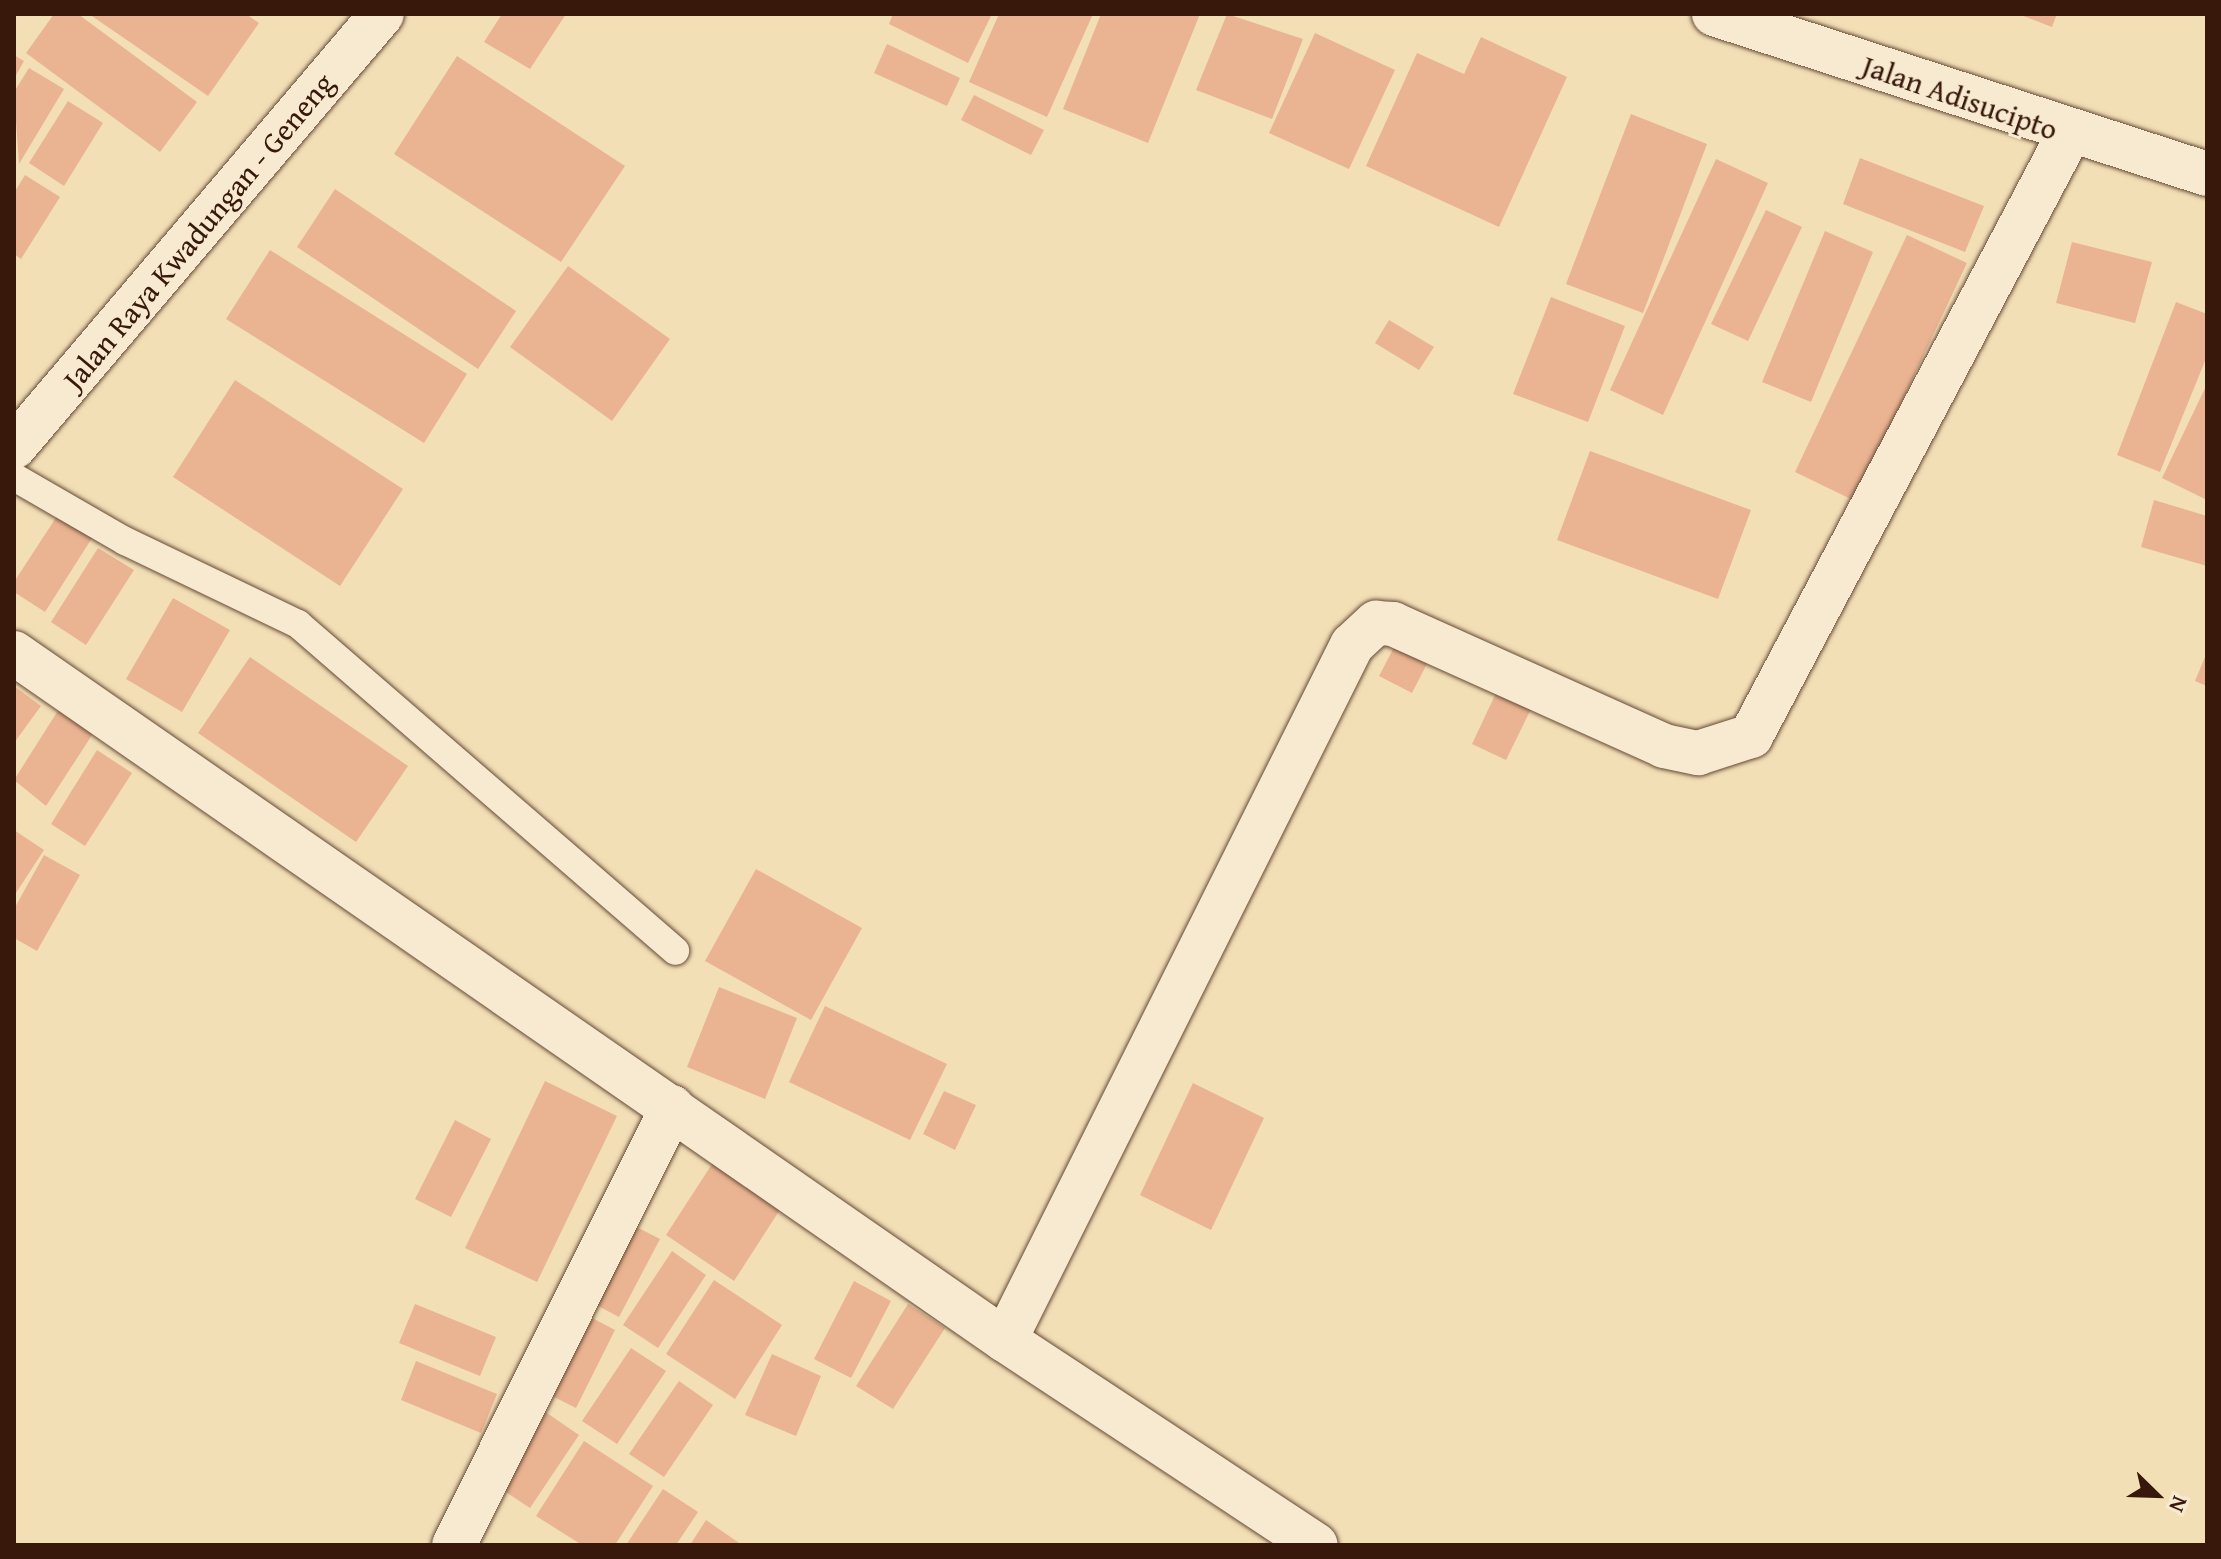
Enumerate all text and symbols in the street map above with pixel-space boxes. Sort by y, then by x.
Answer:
street label: Jalan Adisucipto [1858,47,2062,147]
street label: Jalan Raya Kwadungan - Geneng [55,65,341,397]
north arrow [2117,1455,2197,1535]
text: N [2161,1491,2197,1517]

